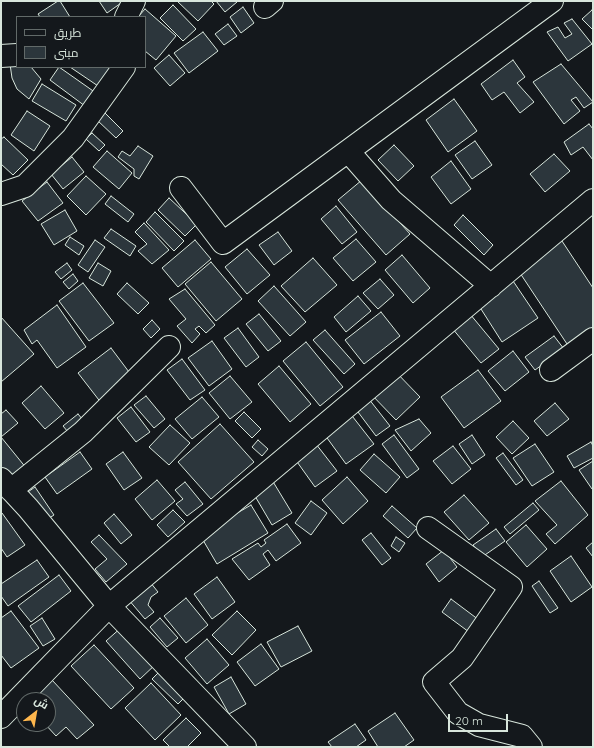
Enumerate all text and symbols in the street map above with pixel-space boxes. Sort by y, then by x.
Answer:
legend [16,16,146,68]
text: طريق [54,25,81,40]
text: مبنى [54,45,79,60]
north arrow [16,692,56,732]
text: ش [32,693,51,712]
scale bar [450,706,510,732]
text: 20 m [455,713,483,728]

